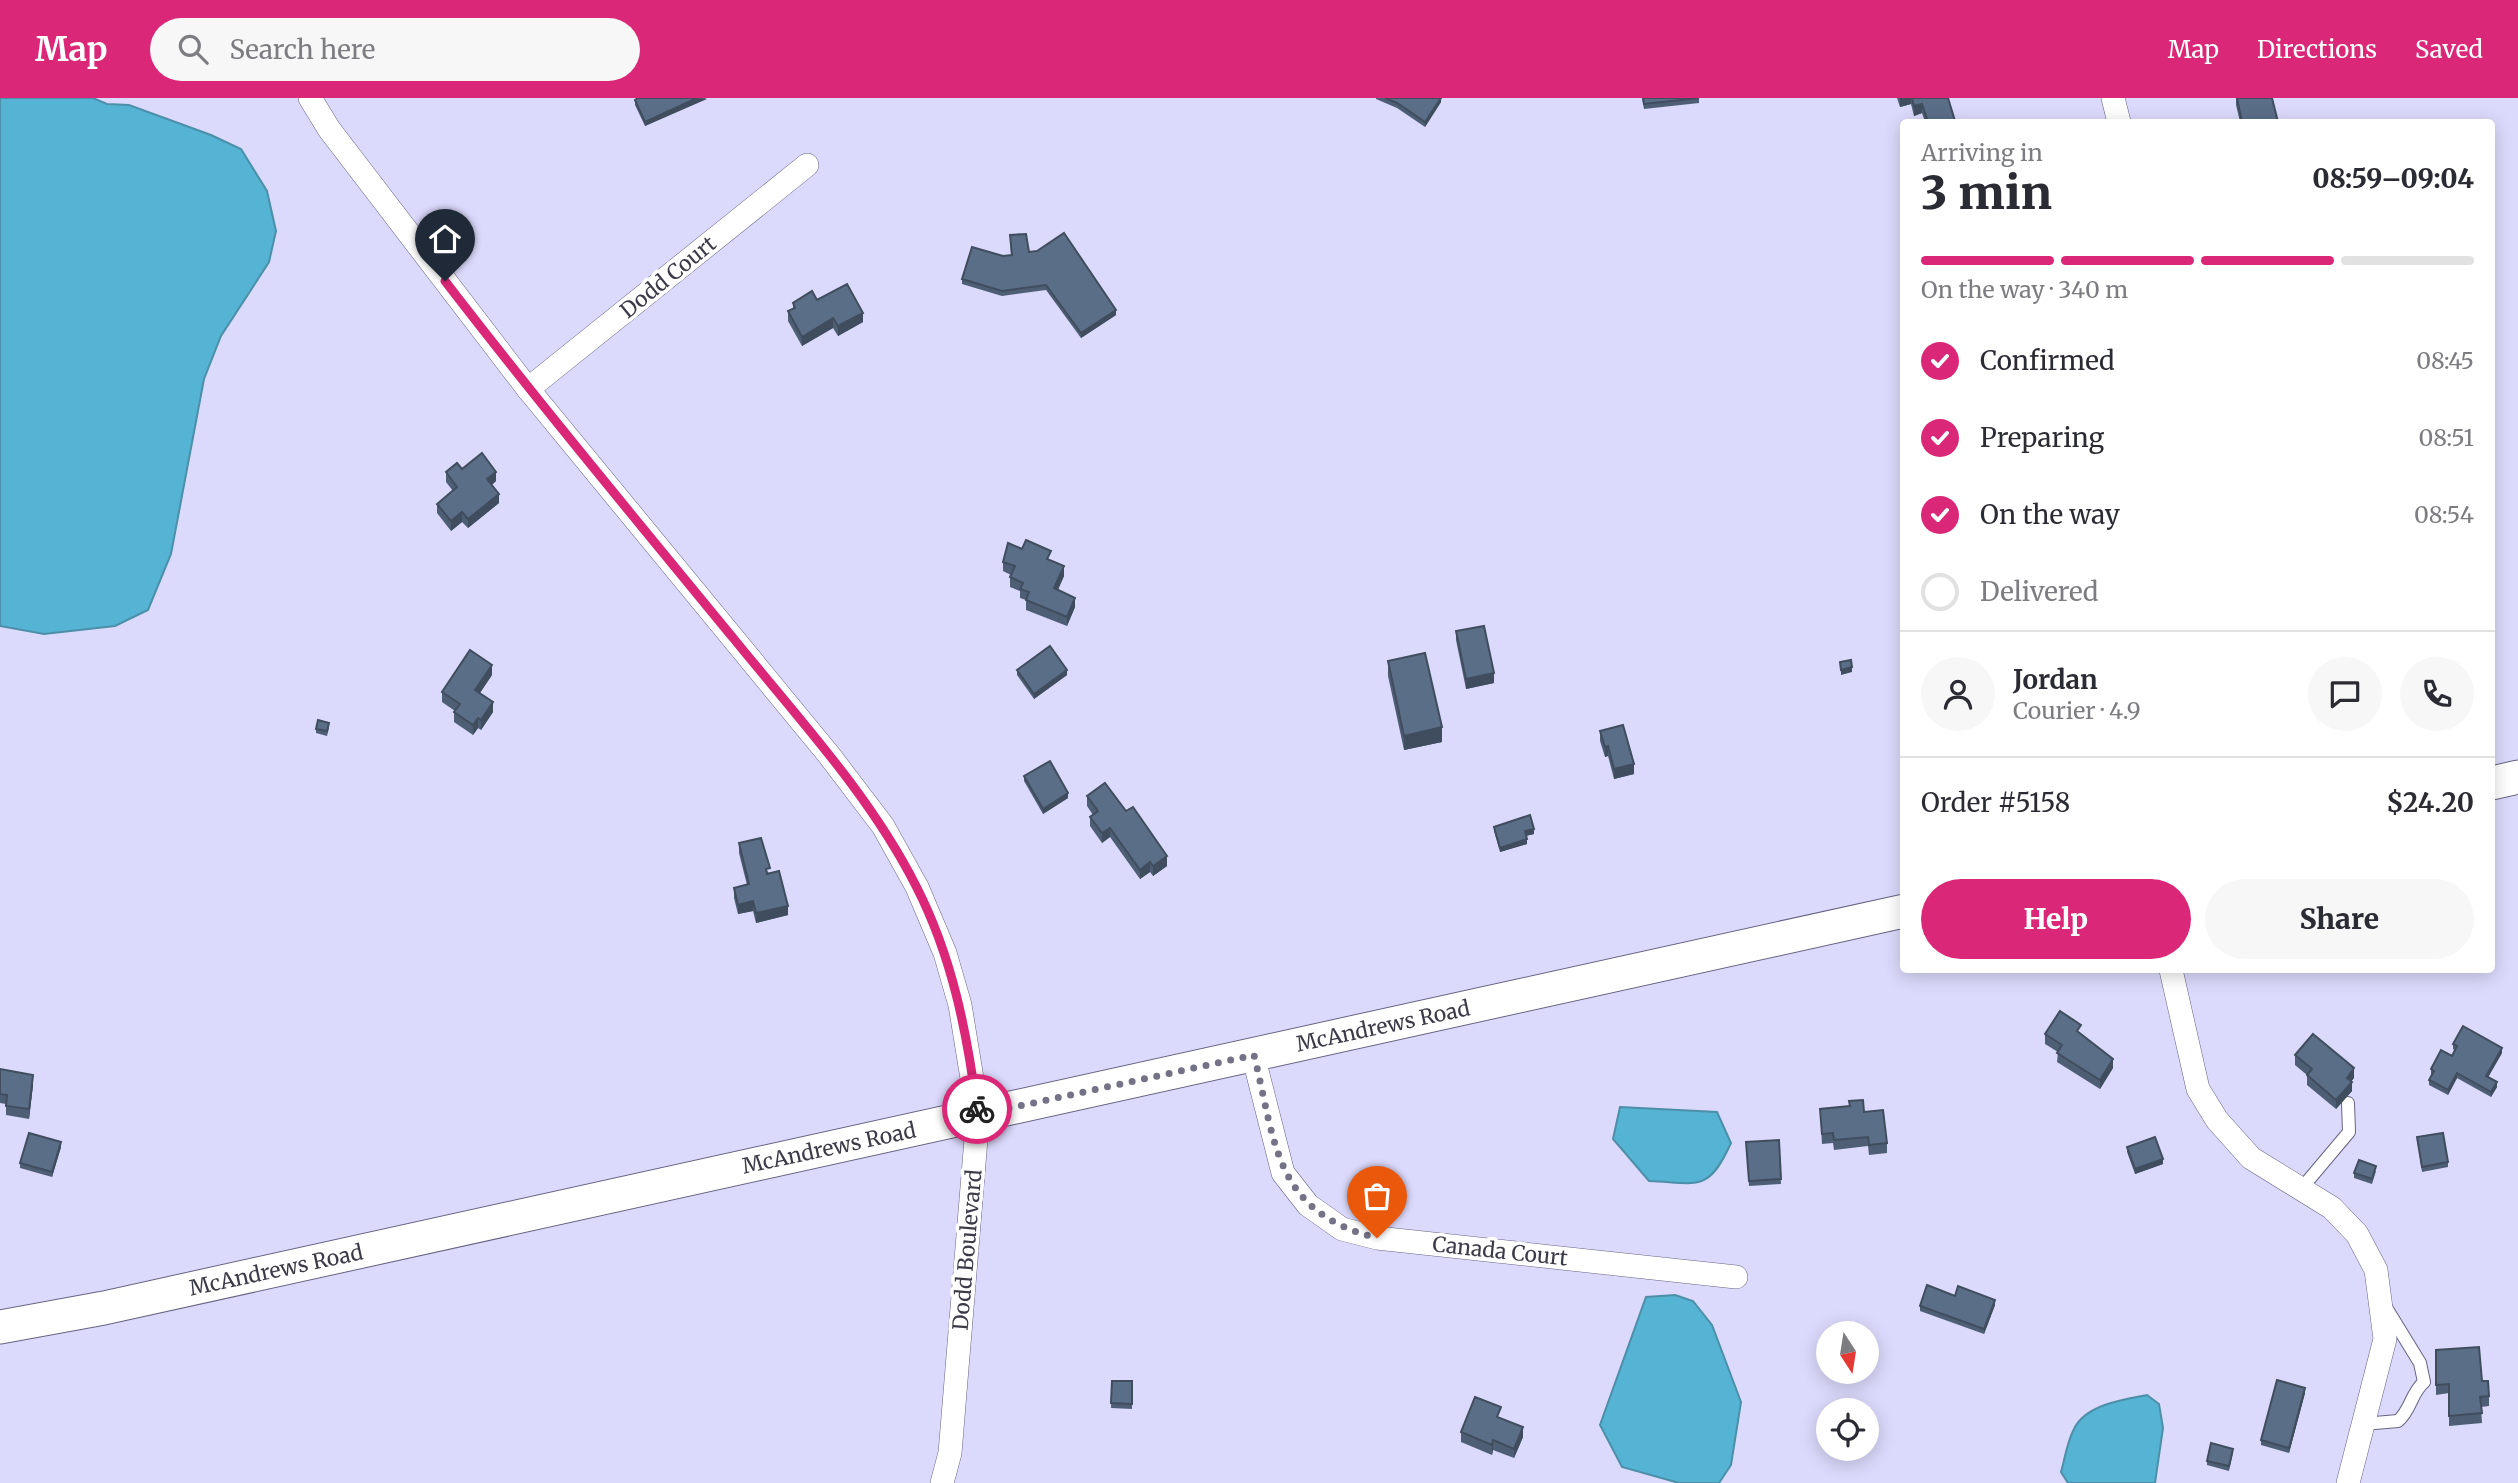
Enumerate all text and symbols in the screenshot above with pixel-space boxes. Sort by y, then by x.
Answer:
search box [150,18,640,81]
text: Map [35,29,108,70]
icon: search [174,30,212,68]
text: Search here [230,33,375,66]
text: Map [2168,34,2219,65]
text: Directions [2257,34,2377,65]
text: Saved [2415,34,2483,65]
text: Arriving in [1921,138,2043,167]
text: 08:59–09:04 [2312,162,2474,195]
text: 3 min [1921,164,2052,222]
pin [415,209,475,281]
icon: home [426,220,464,258]
street label: Dodd Court [615,230,721,324]
text: On the way · 340 m [1921,275,2128,304]
icon: check [1921,342,1959,380]
text: Confirmed [1980,344,2115,377]
text: 08:45 [2416,346,2474,375]
icon: check [1921,419,1959,457]
text: Preparing [1980,421,2104,454]
text: 08:51 [2419,423,2474,452]
icon: check [1921,496,1959,534]
text: On the way [1980,498,2120,531]
text: 08:54 [2414,500,2474,529]
text: Delivered [1980,575,2099,608]
button: person [1921,657,1995,731]
button: chat [2308,657,2382,731]
button: phone [2400,657,2474,731]
text: Jordan [2013,663,2098,696]
text: Courier · 4.9 [2013,696,2141,725]
text: Order #5158 [1921,786,2070,819]
text: $24.20 [2386,786,2474,819]
button: Help [1921,879,2191,959]
button: Share [2205,879,2474,959]
street label: McAndrews Road [1294,994,1473,1058]
courier [942,1074,1012,1144]
icon: bike [958,1090,996,1128]
street label: McAndrews Road [740,1116,919,1180]
pin [1347,1166,1407,1238]
street label: Dodd Boulevard [947,1168,988,1332]
icon: bag [1358,1177,1396,1215]
street label: Canada Court [1431,1230,1569,1272]
street label: McAndrews Road [187,1238,366,1302]
north arrow [1816,1321,1880,1384]
map controls [1816,1321,1879,1461]
button: locate [1816,1398,1879,1461]

